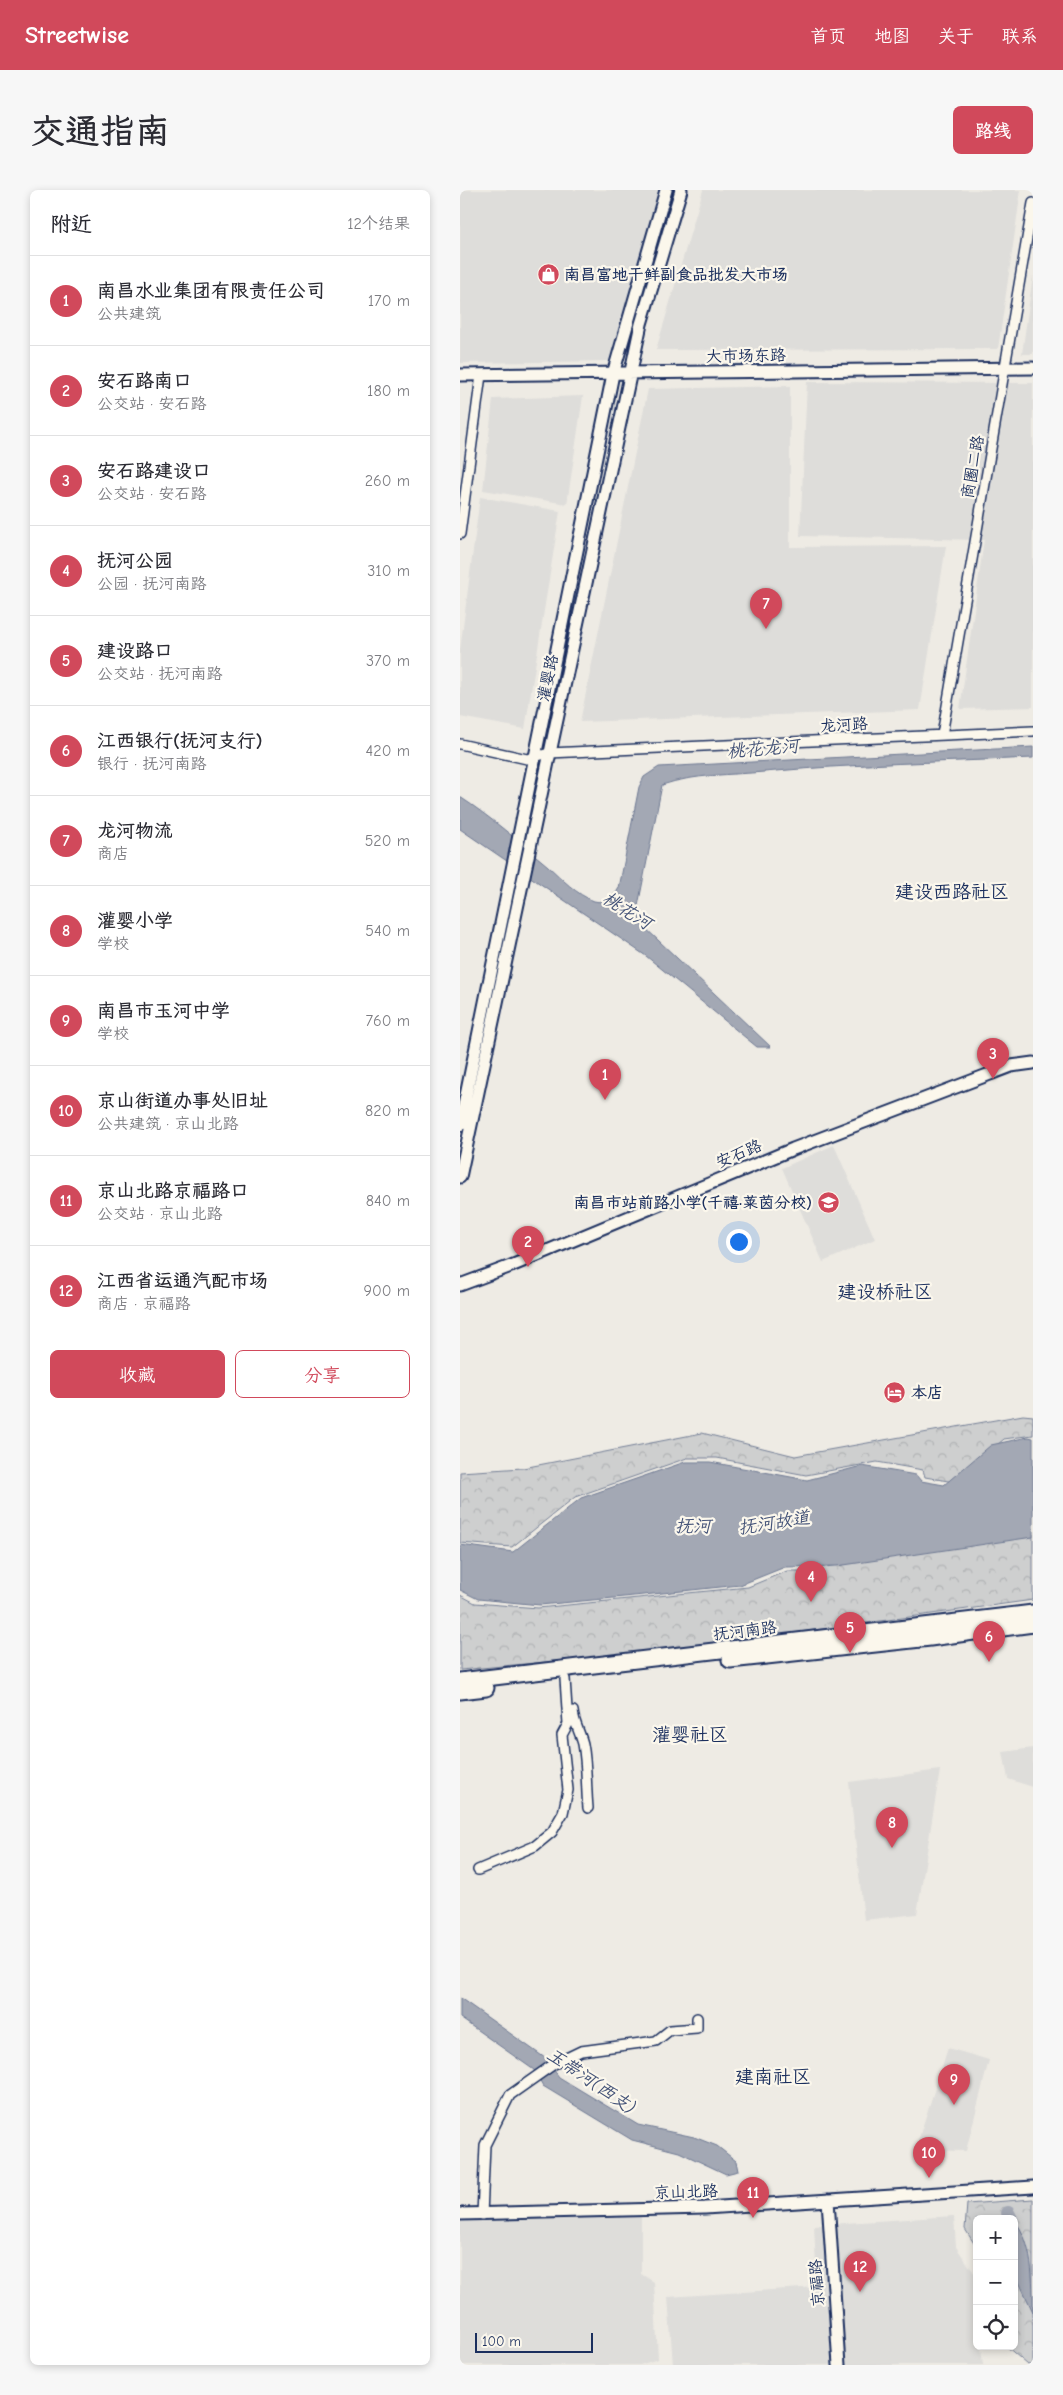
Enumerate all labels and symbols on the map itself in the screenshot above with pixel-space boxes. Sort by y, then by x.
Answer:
shop icon: 南昌富地干鲜副食品批发大市场 [536,263,560,287]
place label: 南昌富地干鲜副食品批发大市场 [564,266,788,284]
street label: 大市场东路 [706,346,786,366]
street label: 商圈二路 [959,434,987,500]
pin: 7 [750,588,782,629]
street label: 灌婴路 [534,653,562,703]
street label: 龙河路 [820,715,868,735]
water label: 桃花龙河 [726,735,803,763]
district label: 建设西路社区 [895,881,1009,903]
water label: 桃花河 [599,888,658,936]
pin: 3 [977,1038,1009,1079]
pin: 1 [589,1059,621,1100]
street label: 安石路 [713,1136,765,1172]
school or university icon: 南昌市站前路小学(千禧·莱茵分校) [816,1191,840,1215]
place label: 南昌市站前路小学(千禧·莱茵分校) [573,1194,812,1212]
pin: 2 [512,1226,544,1267]
your location [726,1229,752,1255]
district label: 建设桥社区 [837,1281,933,1303]
hotel icon: 本店 [883,1381,907,1405]
place label: 本店 [911,1384,943,1402]
water label: 抚河故道 [737,1507,813,1539]
water label: 抚河 [675,1516,714,1537]
pin: 4 [795,1561,827,1602]
pin: 5 [834,1612,866,1653]
street label: 抚河南路 [712,1618,778,1644]
pin: 6 [973,1621,1005,1662]
district label: 灌婴社区 [652,1724,728,1746]
pin: 8 [876,1807,908,1848]
water label: 玉带河(西支) [543,2044,639,2118]
pin: 9 [938,2064,970,2105]
district label: 建南社区 [735,2066,811,2088]
pin: 10 [913,2137,945,2178]
pin: 11 [737,2177,769,2218]
street label: 京山北路 [654,2182,718,2202]
pin: 12 [844,2251,876,2292]
street label: 京福路 [806,2258,828,2308]
scale bar [475,2330,592,2353]

